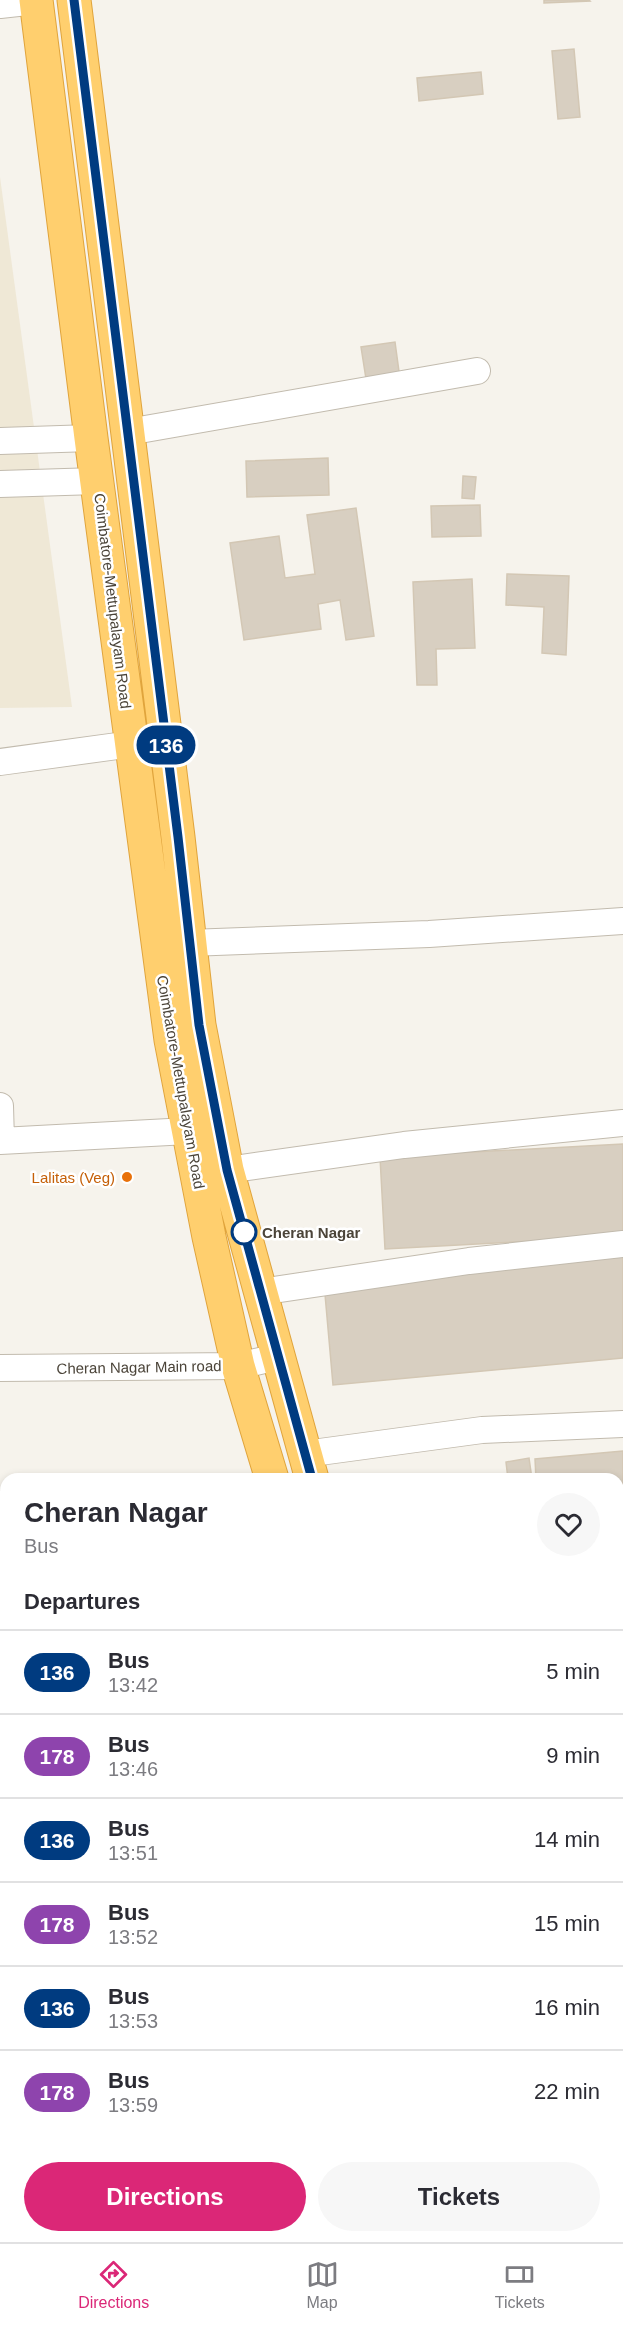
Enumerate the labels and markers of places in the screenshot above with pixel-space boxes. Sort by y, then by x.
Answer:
place label: Lalitas (Veg) [32,1169,115,1186]
marker: Lalitas (Veg) [120,1170,134,1184]
marker: Cheran Nagar [231,1219,257,1245]
place label: Cheran Nagar [262,1224,361,1241]

